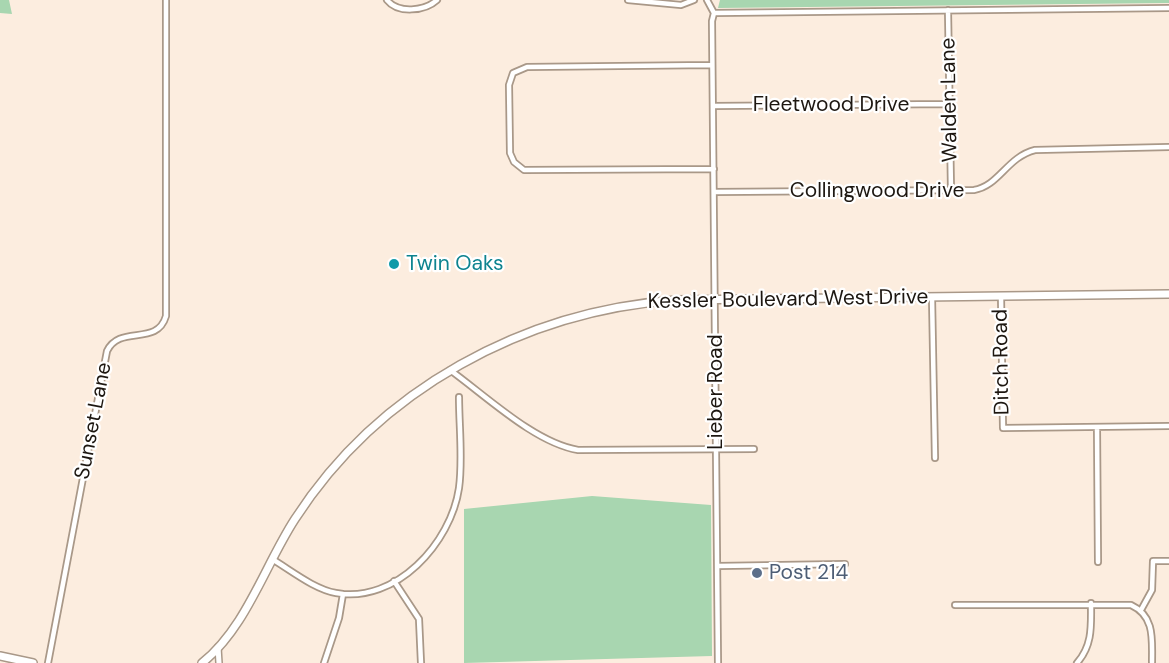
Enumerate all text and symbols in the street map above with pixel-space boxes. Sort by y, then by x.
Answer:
street label: Walden Lane [936,37,964,163]
street label: Fleetwood Drive [753,92,909,118]
street label: Collingwood Drive [790,178,964,204]
place label: Twin Oaks [406,251,504,277]
marker: Twin Oaks [387,257,401,271]
street label: Kessler Boulevard West Drive [647,285,929,315]
street label: Ditch Road [988,309,1016,415]
street label: Lieber Road [703,334,729,450]
street label: Sunset Lane [70,360,118,482]
place label: Post 214 [769,560,848,586]
marker: Post 214 [750,566,764,580]

